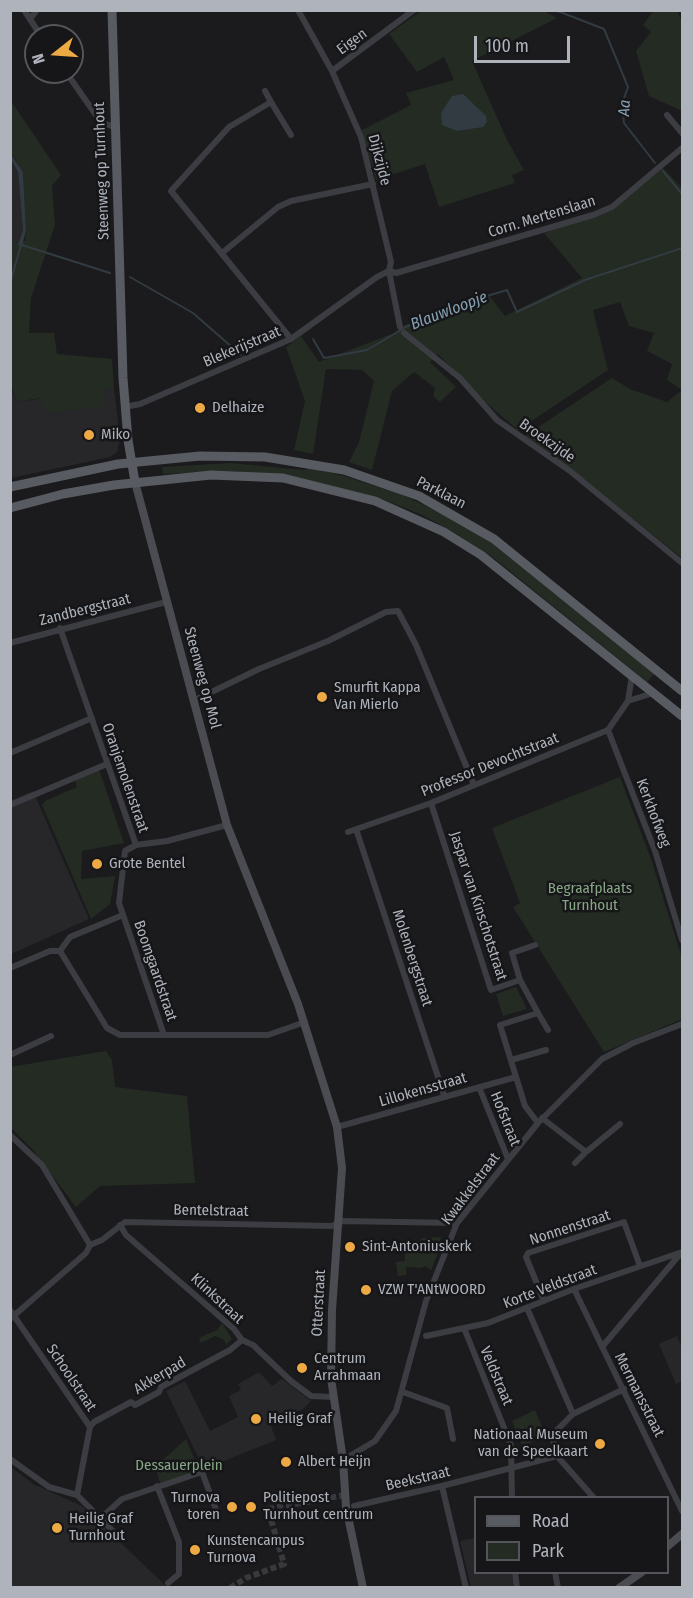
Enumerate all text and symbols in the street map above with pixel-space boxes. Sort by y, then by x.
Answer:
north arrow [24,24,84,84]
scale bar [477,24,573,62]
street label: Eigen [333,25,371,59]
text: 100 m [485,35,529,57]
text: N [28,51,49,66]
water label: Aa [615,99,635,117]
street label: Steenweg op Turnhout [91,102,113,240]
street label: Dijkzijde [364,132,394,188]
street label: Corn. Mertenslaan [486,192,598,242]
water label: Blauwloopje [408,288,490,334]
street label: Blekerijstraat [201,323,283,371]
place label: Delhaize [212,399,264,417]
marker: Delhaize [193,401,207,415]
street label: Broekzijde [516,415,578,467]
place label: Miko [101,426,130,444]
marker: Miko [82,428,96,442]
street label: Parklaan [413,473,469,513]
street label: Zandbergstraat [38,590,132,630]
street label: Steenweg op Mol [180,625,224,731]
place label: Smurfit Kappa Van Mierlo [334,679,421,714]
marker: Smurfit Kappa Van Mierlo [315,690,329,704]
street label: Oranjemolenstraat [98,721,152,835]
street label: Professor Devochtstraat [419,729,561,801]
street label: Kerkhofweg [632,776,674,850]
street label: Jaspar van Kinschotstraat [445,829,511,983]
place label: Grote Bentel [109,855,185,873]
marker: Grote Bentel [90,857,104,871]
park label: Begraafplaats Turnhout [548,880,632,915]
street label: Molenbergstraat [388,907,436,1009]
street label: Boomgaardstraat [129,918,181,1024]
street label: Lillokensstraat [377,1069,469,1111]
street label: Hofstraat [486,1089,524,1149]
street label: Kwakkelstraat [438,1149,504,1229]
street label: Bentelstraat [173,1201,249,1221]
street label: Nonnenstraat [527,1207,613,1249]
place label: Sint-Antoniuskerk [362,1238,472,1256]
marker: Sint-Antoniuskerk [343,1240,357,1254]
street label: Korte Veldstraat [501,1261,599,1313]
street label: Otterstraat [308,1269,330,1337]
street label: Klinkstraat [187,1270,247,1328]
place label: VZW T'ANtWOORD [378,1281,486,1299]
marker: VZW T'ANtWOORD [359,1283,373,1297]
street label: Schoolstraat [42,1341,100,1415]
street label: Veldstraat [476,1344,516,1408]
place label: Centrum Arrahmaan [314,1350,381,1385]
street label: Mermansstraat [610,1350,668,1440]
street label: Akkerpad [131,1353,189,1399]
marker: Centrum Arrahmaan [295,1361,309,1375]
place label: Heilig Graf [268,1410,332,1428]
marker: Heilig Graf [249,1412,263,1426]
place label: Nationaal Museum van de Speelkaart [473,1426,588,1461]
marker: Nationaal Museum van de Speelkaart [593,1437,607,1451]
place label: Albert Heijn [298,1453,371,1471]
marker: Albert Heijn [279,1455,293,1469]
park label: Dessauerplein [135,1457,223,1475]
street label: Beekstraat [384,1463,452,1495]
place label: Turnova toren [171,1489,220,1524]
place label: Politiepost Turnhout centrum [263,1489,373,1524]
legend [474,1496,669,1574]
marker: Turnova toren [225,1500,239,1514]
marker: Politiepost Turnhout centrum [244,1500,258,1514]
place label: Heilig Graf Turnhout [69,1510,133,1545]
text: Road [532,1510,569,1532]
marker: Heilig Graf Turnhout [50,1521,64,1535]
place label: Kunstencampus Turnova [207,1532,304,1567]
text: Park [532,1540,564,1562]
marker: Kunstencampus Turnova [188,1543,202,1557]

